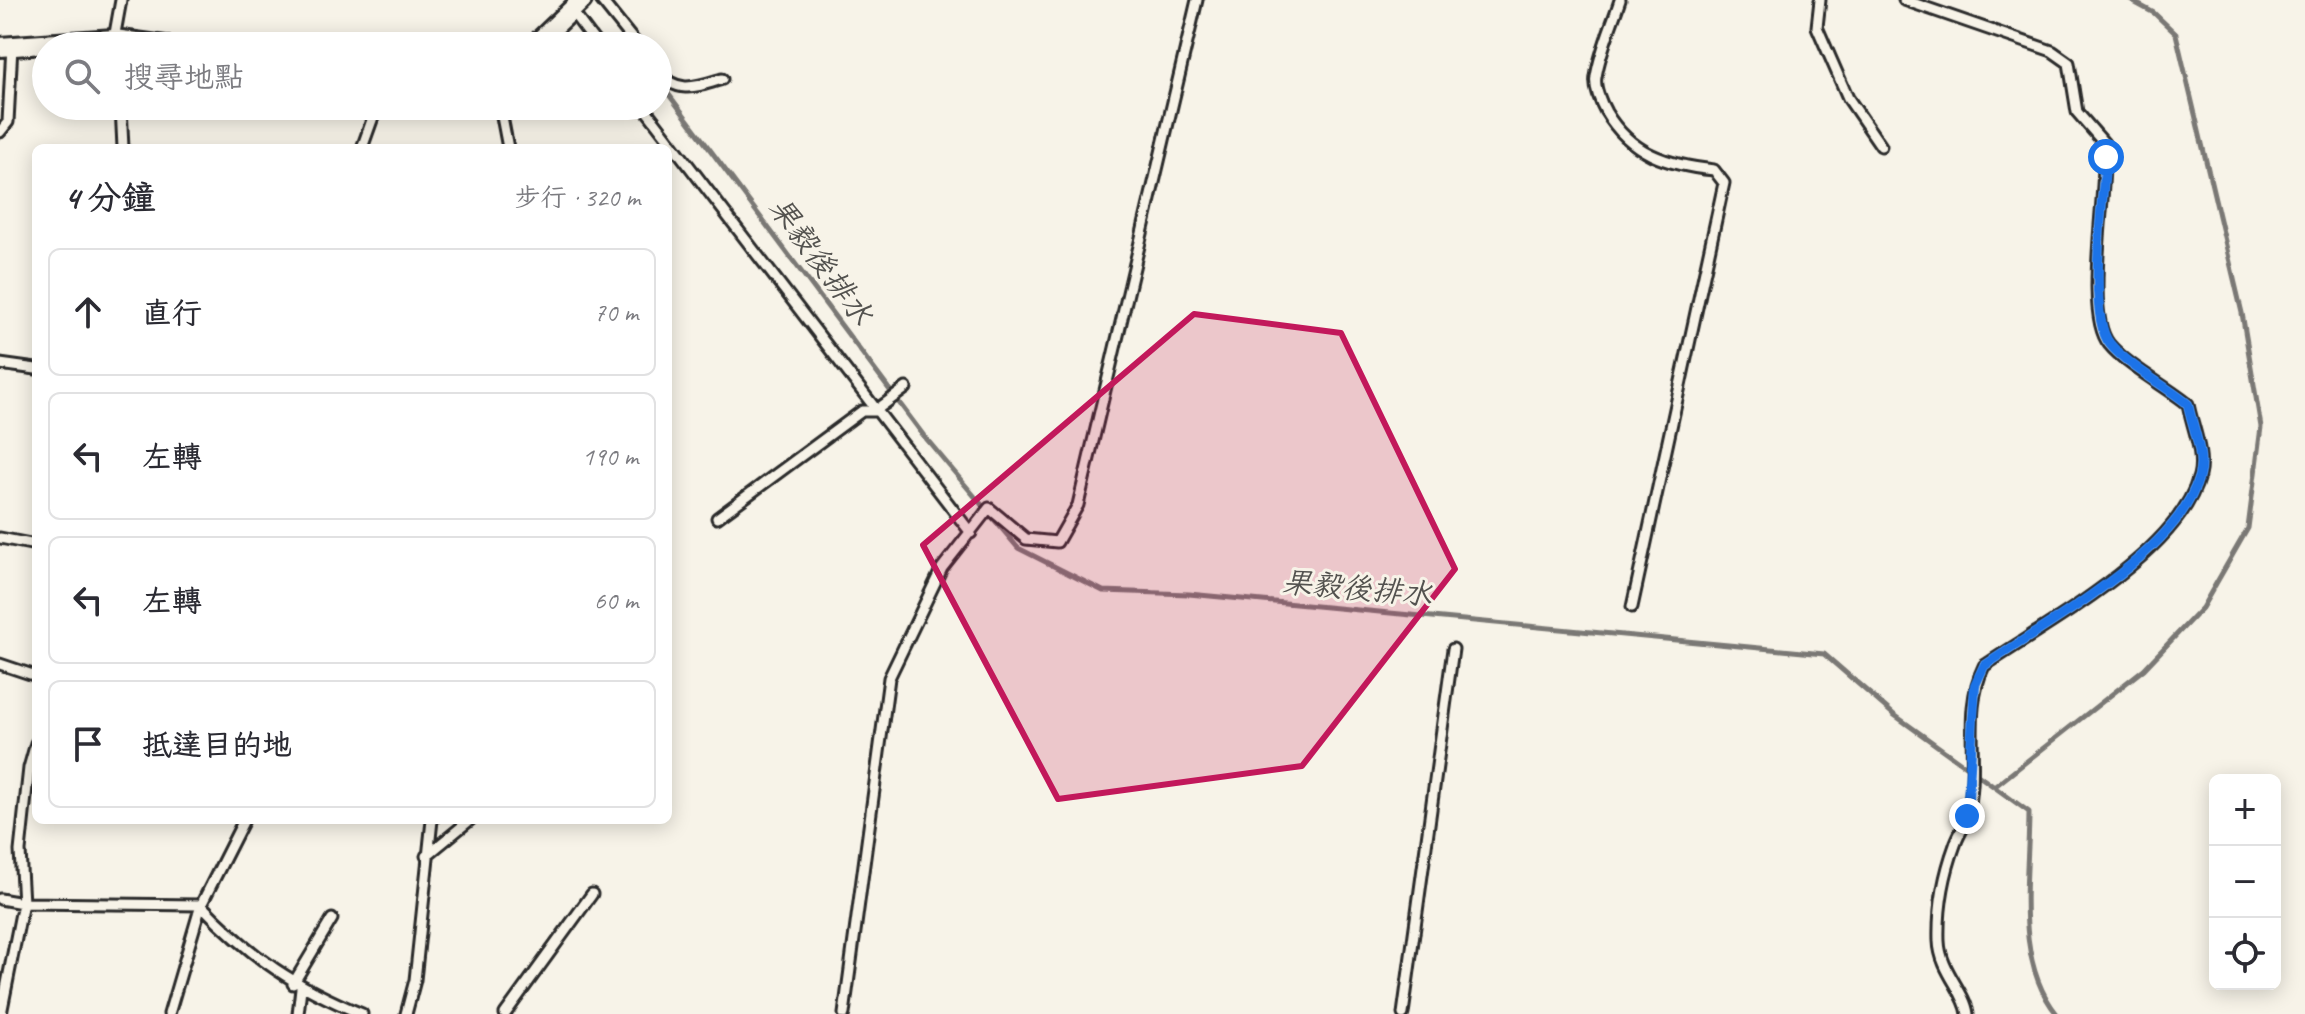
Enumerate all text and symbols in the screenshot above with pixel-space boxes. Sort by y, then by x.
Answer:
search box [32,32,672,120]
icon: search [60,54,104,98]
text: 搜尋地點 [124,58,244,96]
route start [2088,139,2124,175]
text: 4 分鐘 [64,176,156,219]
text: 步行 · 320 m [515,181,640,214]
water label: 果毅後排水 [761,190,882,333]
icon: ahead [66,290,110,334]
text: 直行 [142,294,202,332]
text: 70 m [594,296,638,329]
icon: left [66,434,110,478]
text: 左轉 [142,438,202,476]
text: 190 m [582,440,638,473]
water label: 果毅後排水 [1281,563,1434,614]
icon: left [66,578,110,622]
text: 左轉 [142,582,202,620]
text: 60 m [594,584,638,617]
icon: arrive [66,722,110,766]
text: 抵達目的地 [142,726,292,764]
map controls [2209,774,2281,990]
button: + [2209,774,2281,846]
route end [1949,798,1985,834]
button: − [2209,846,2281,918]
button: locate [2209,918,2281,990]

